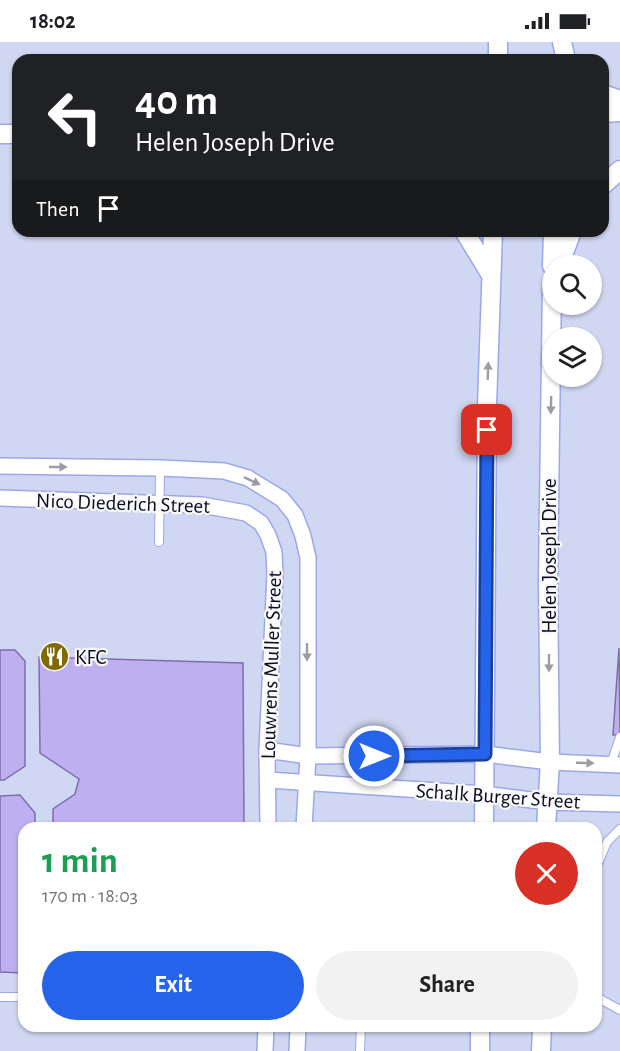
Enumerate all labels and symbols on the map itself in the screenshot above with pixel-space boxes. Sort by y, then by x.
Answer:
one-way arrow [484,361,493,380]
one-way arrow [546,395,556,414]
pin [461,404,512,455]
one-way arrow [49,462,68,472]
one-way arrow [243,476,260,485]
street label: Helen Joseph Drive [539,478,560,634]
street label: Nico Diederich Street [36,490,211,517]
street label: Louwrens Muller Street [258,570,285,760]
restaurant icon: KFC [38,641,70,673]
one-way arrow [302,642,312,661]
place label: KFC [75,647,107,668]
one-way arrow [544,653,554,672]
position arrow [342,724,406,788]
one-way arrow [576,759,595,768]
street label: Schalk Burger Street [415,780,581,813]

